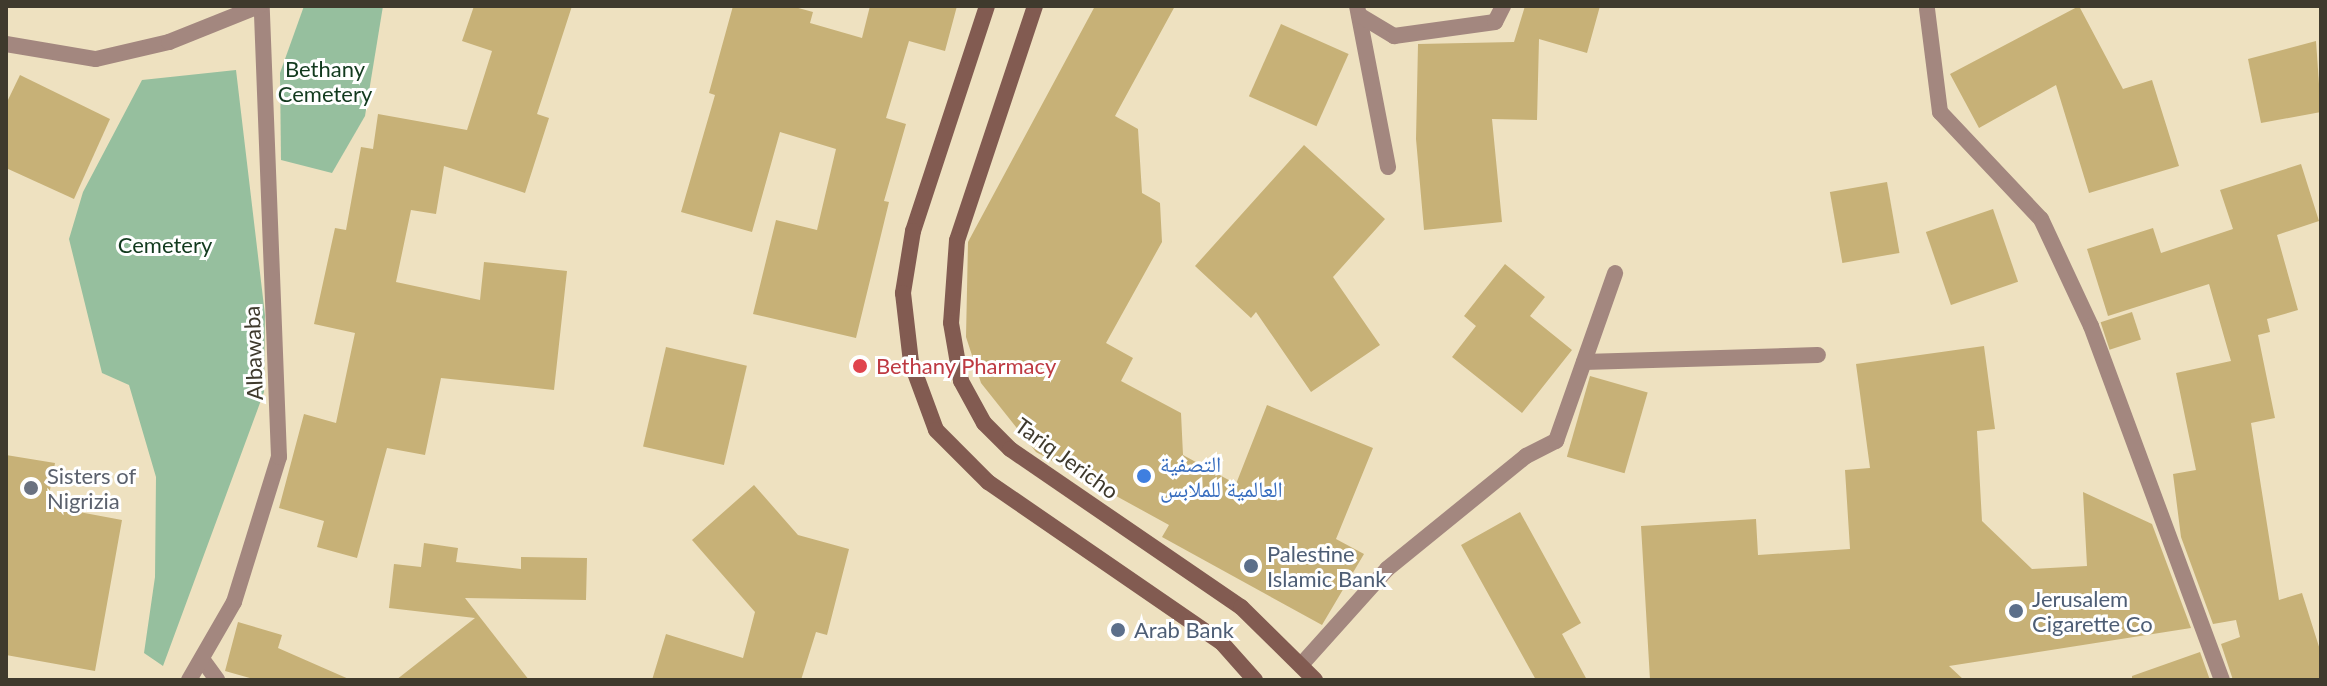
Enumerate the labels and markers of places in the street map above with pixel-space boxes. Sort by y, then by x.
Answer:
place label: Bethany Pharmacy [876,353,1057,379]
marker: Bethany Pharmacy [851,357,869,375]
place label: التصفية العالمية للملابس [1160,450,1283,502]
place label: Sisters of Nigrizia [47,462,136,514]
marker: التصفية العالمية للملابس [1135,467,1153,485]
marker: Sisters of Nigrizia [22,479,40,497]
place label: Palestine Islamic Bank [1267,540,1386,592]
marker: Palestine Islamic Bank [1242,557,1260,575]
place label: Jerusalem Cigarette Co [2032,585,2153,636]
marker: Jerusalem Cigarette Co [2007,602,2025,620]
place label: Arab Bank [1134,617,1234,643]
marker: Arab Bank [1109,621,1127,639]

